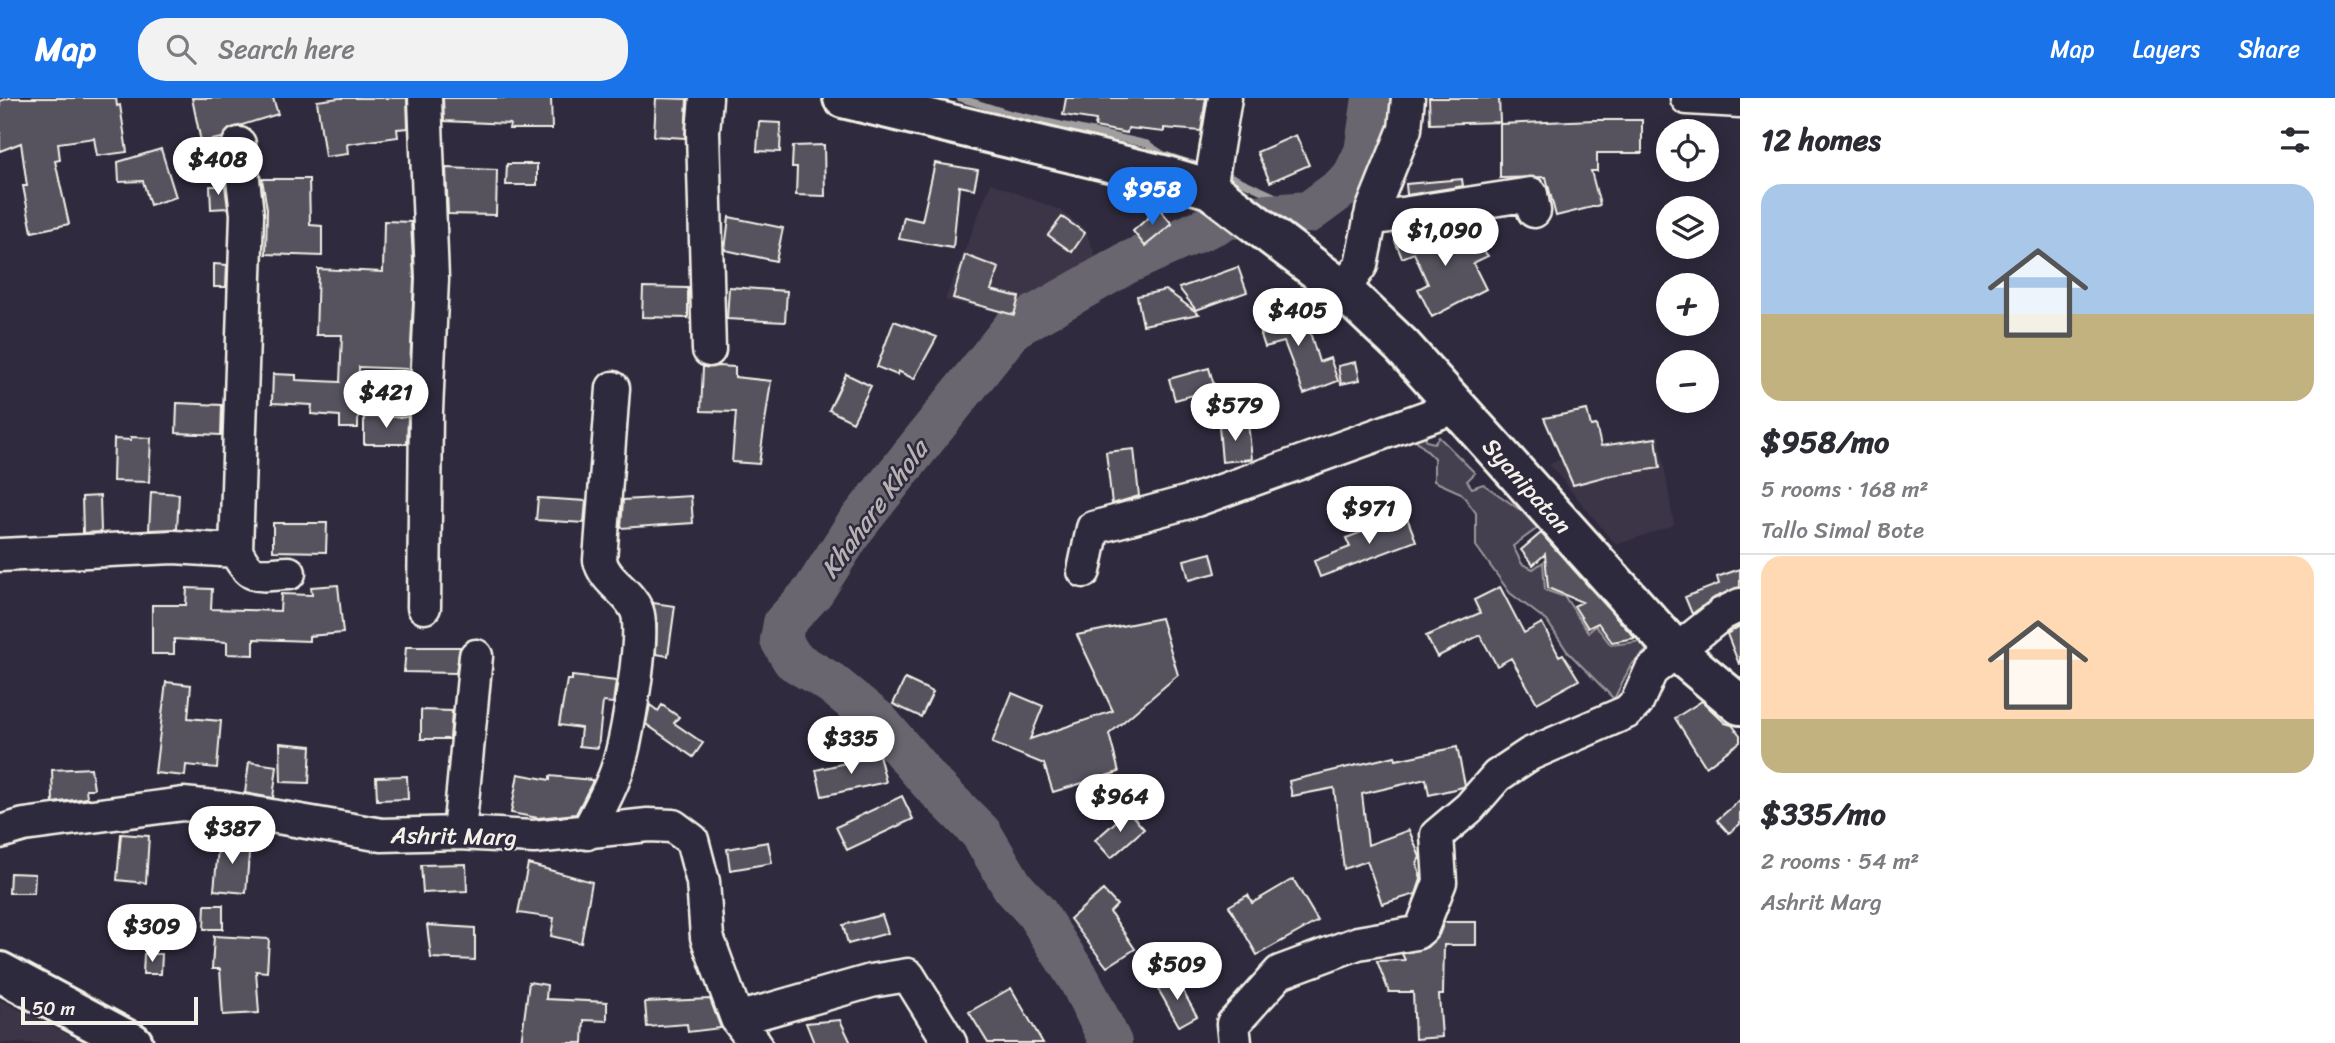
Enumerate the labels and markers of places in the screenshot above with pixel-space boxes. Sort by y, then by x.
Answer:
pin: $408 [177,138,259,197]
pin: $958 [1111,167,1193,227]
pin: $1,090 [1388,208,1502,268]
pin: $405 [1257,288,1339,348]
pin: $421 [345,370,427,430]
pin: $579 [1194,384,1276,443]
pin: $971 [1328,486,1410,546]
pin: $335 [810,716,892,776]
pin: $964 [1079,774,1161,834]
pin: $387 [191,806,273,866]
pin: $309 [111,904,193,964]
pin: $509 [1136,942,1218,1002]

